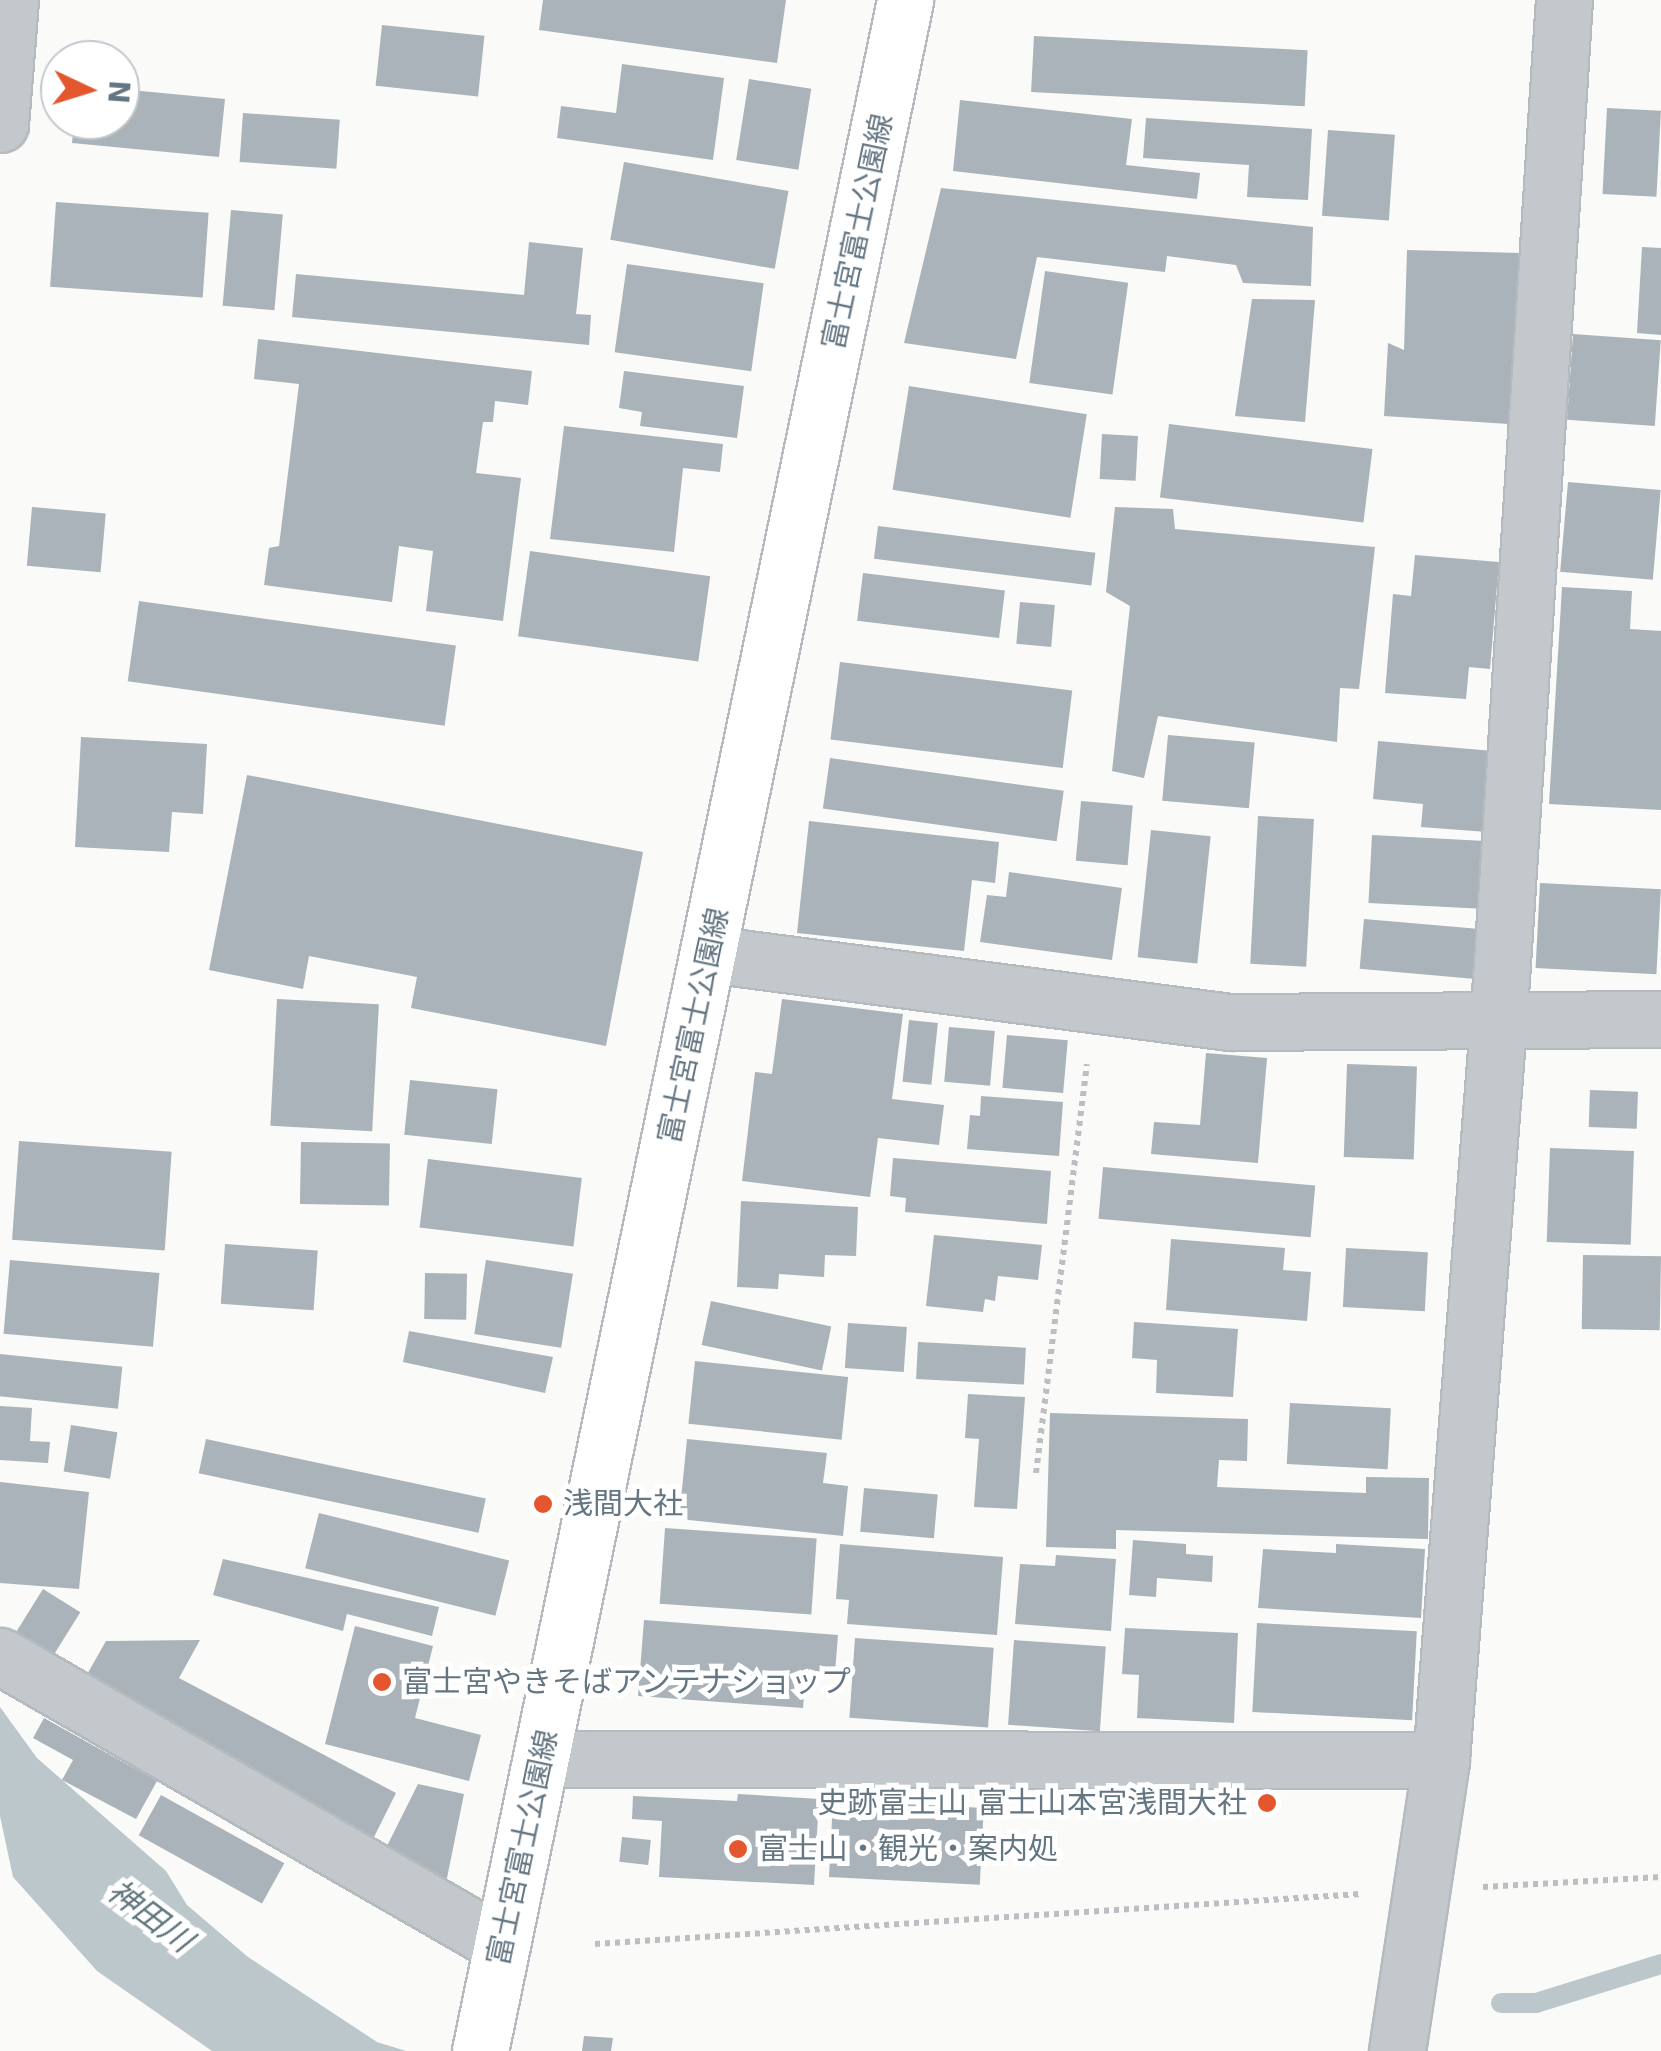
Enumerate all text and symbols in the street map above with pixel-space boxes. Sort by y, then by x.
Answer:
north arrow [40,40,140,140]
text: N [101,79,136,105]
street label: 富士宮富士公園線 [815,111,901,353]
street label: 富士宮富士公園線 [651,905,737,1147]
place label: 浅間大社 [563,1486,683,1522]
marker: 浅間大社 [532,1493,554,1515]
place label: 富士宮やきそばアンテナショップ [402,1664,852,1700]
marker: 富士宮やきそばアンテナショップ [371,1671,393,1693]
street label: 富士宮富士公園線 [480,1727,566,1969]
place label: 史跡富士山 富士山本宮浅間大社 [817,1785,1247,1821]
marker: 史跡富士山 富士山本宮浅間大社 [1256,1792,1278,1814]
place label: 富士山・観光・案内処 [758,1831,1058,1867]
marker: 富士山・観光・案内処 [727,1838,749,1860]
water label: 神田川 [100,1872,200,1960]

